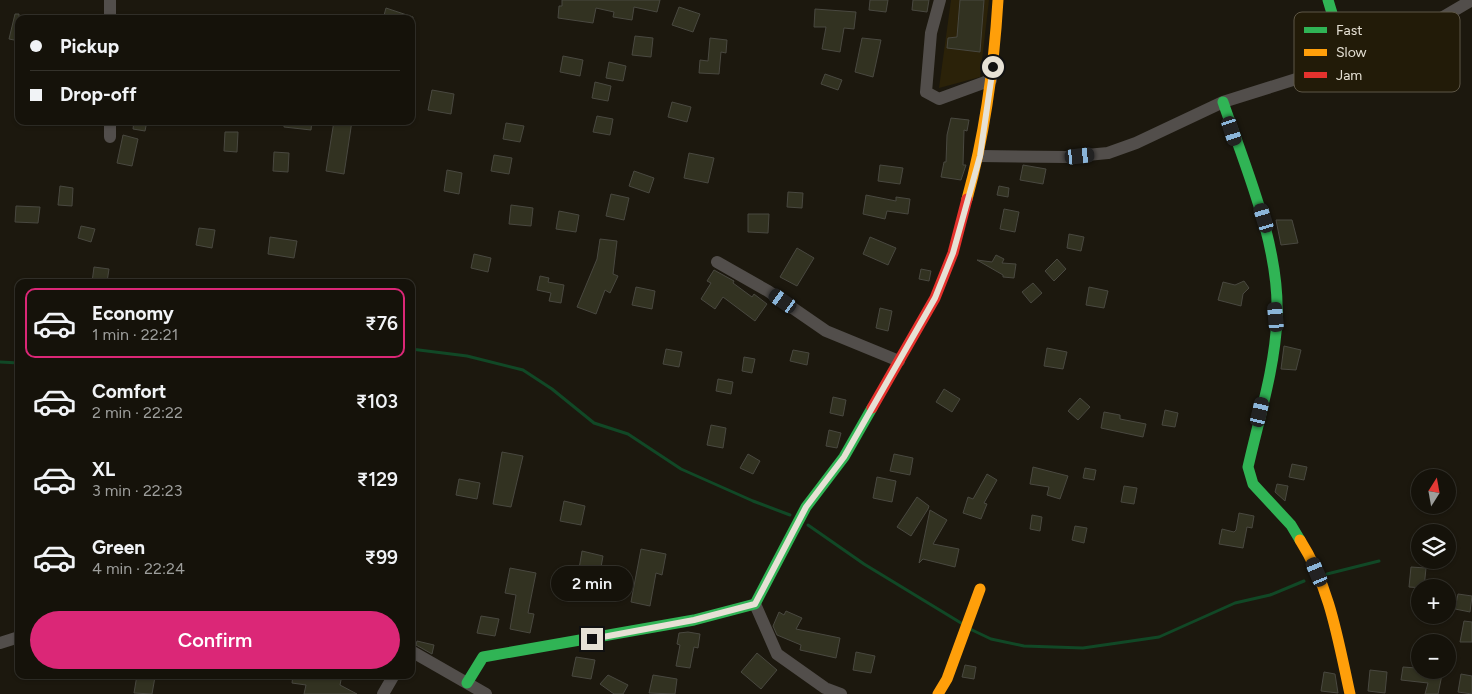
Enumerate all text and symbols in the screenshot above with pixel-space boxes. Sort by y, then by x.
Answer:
legend [1294,12,1460,92]
text: Fast [1336,22,1362,39]
text: Pickup [60,35,119,58]
text: Slow [1336,44,1367,61]
route start [982,56,1004,78]
text: Jam [1336,67,1362,84]
text: Drop-off [60,83,137,106]
car [1220,114,1243,148]
car [1064,147,1095,165]
car [1252,201,1275,235]
car [766,286,799,316]
icon: car [32,301,77,346]
car [1267,301,1284,333]
text: Economy [92,302,174,325]
text: ₹76 [365,312,398,335]
text: 1 min · 22:21 [92,325,178,344]
icon: car [32,379,77,424]
text: Comfort [92,380,167,403]
text: ₹103 [356,390,398,413]
car [1249,396,1270,428]
text: 2 min · 22:22 [92,403,183,422]
icon: car [32,457,77,502]
text: XL [92,458,115,481]
text: ₹129 [357,468,398,491]
north arrow [1411,469,1456,514]
map controls [1411,469,1456,679]
text: 3 min · 22:23 [92,481,182,500]
button: layers [1411,524,1456,569]
icon: car [32,535,77,580]
text: Green [92,536,145,559]
text: ₹99 [365,546,398,569]
car [1304,555,1329,589]
text: 4 min · 22:24 [92,559,185,578]
callout: 2 min [551,566,633,602]
text: 2 min [572,574,612,593]
button: + [1411,579,1456,624]
button: Confirm [30,611,400,669]
route end [581,628,603,650]
button: − [1411,634,1456,679]

